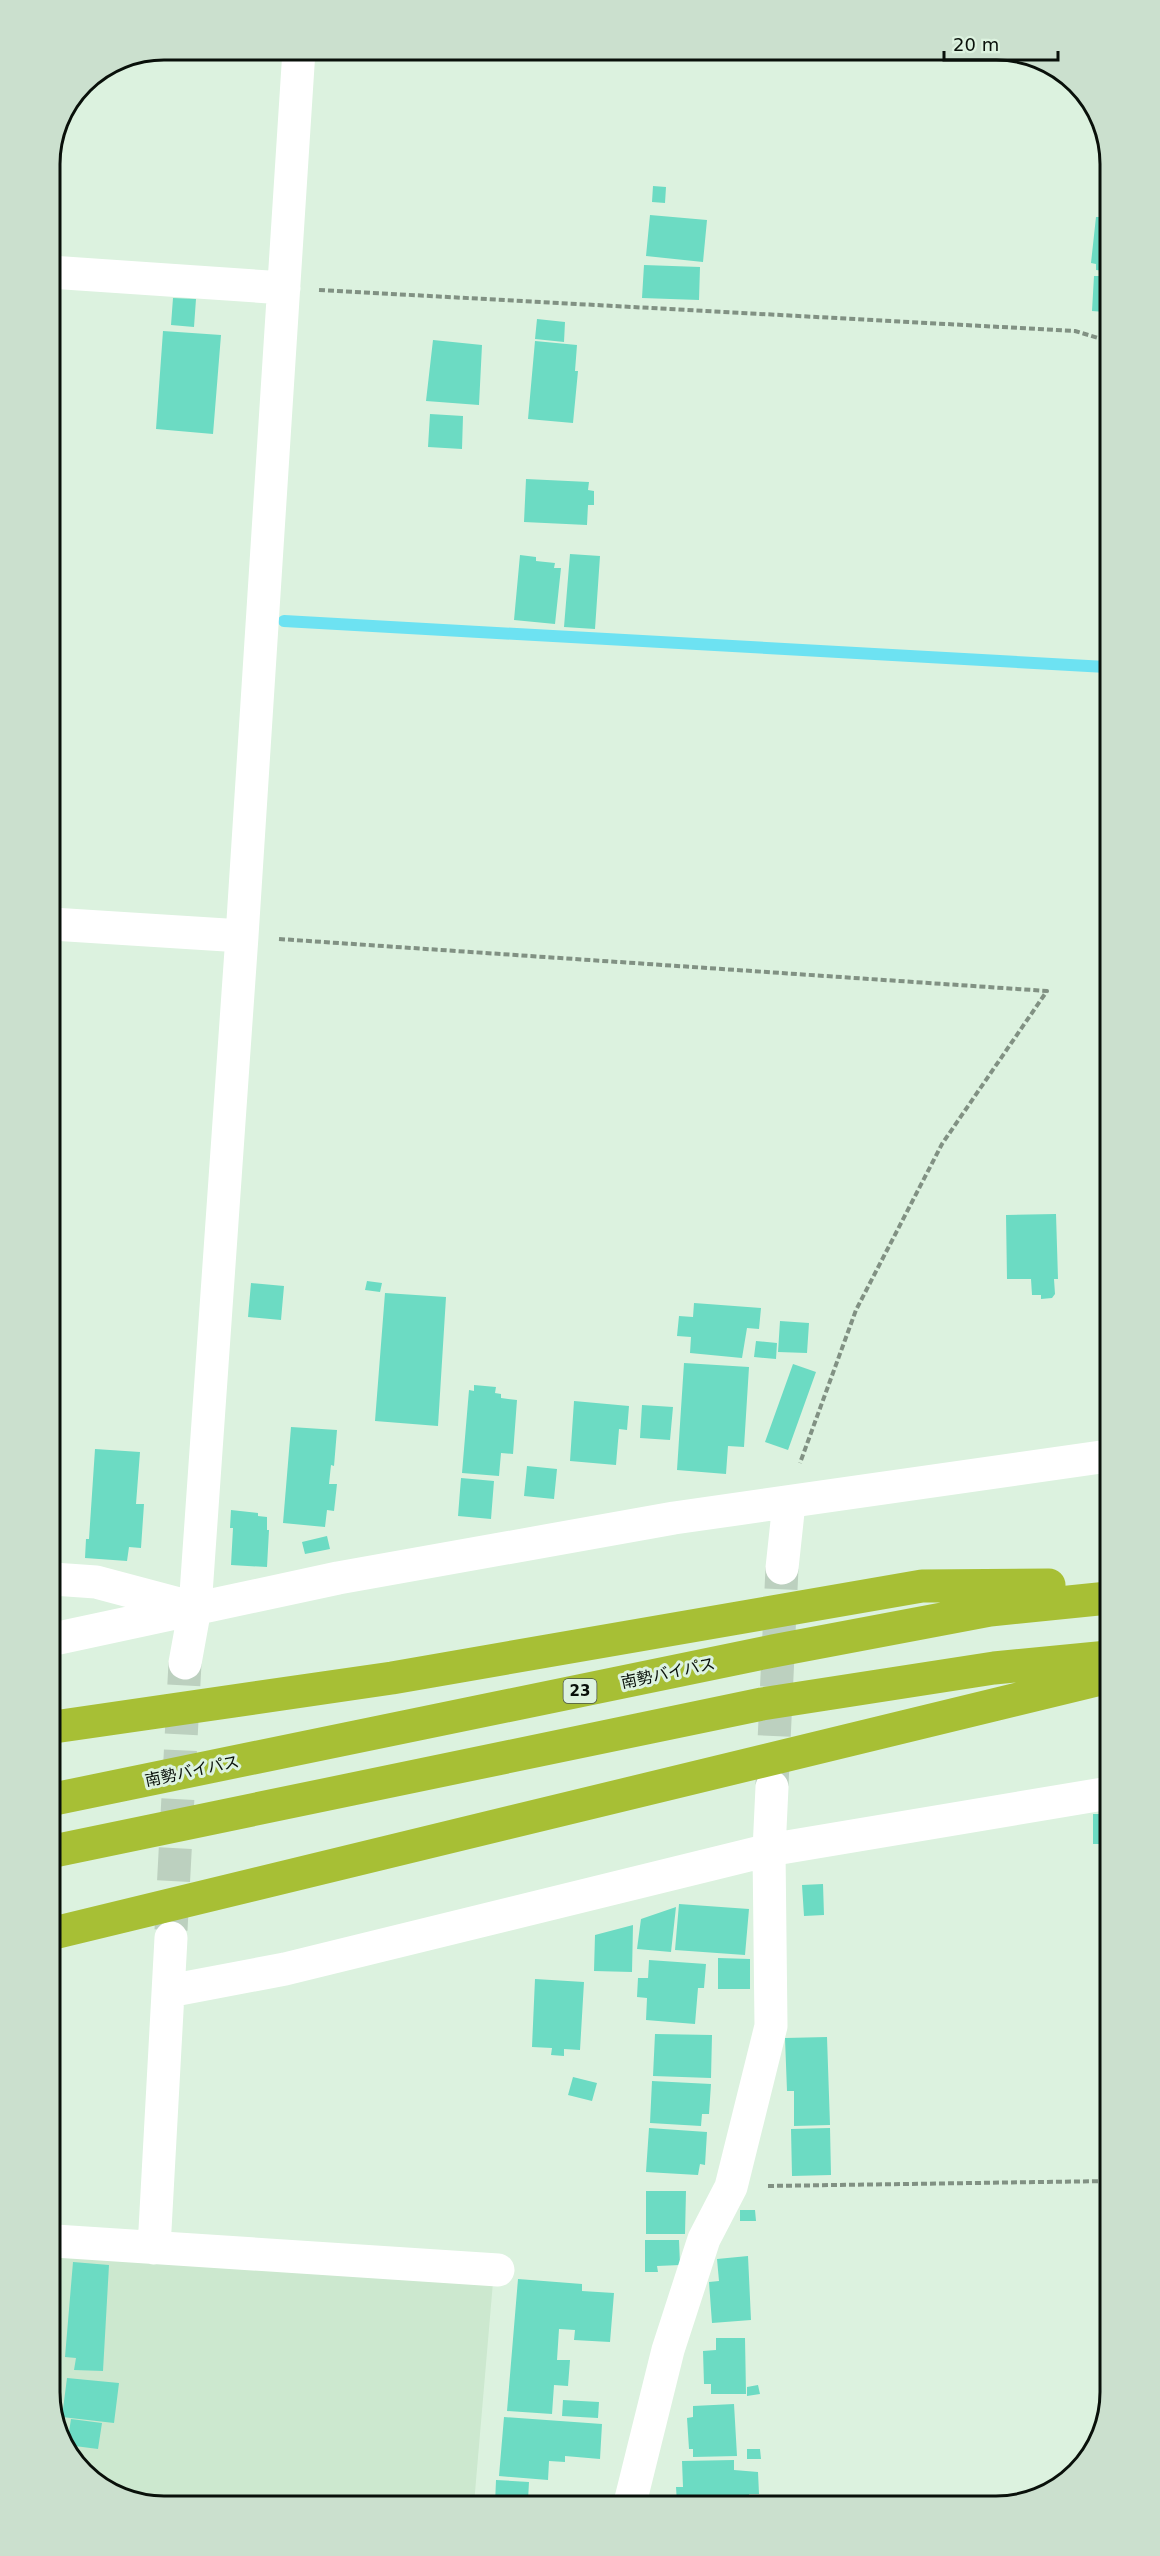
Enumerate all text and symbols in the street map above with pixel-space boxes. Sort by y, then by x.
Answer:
scale bar [944,24,1058,62]
text: 20 m [953,34,999,55]
street label: 南勢バイパス [619,1654,717,1692]
road number: 23 [564,1679,596,1703]
street label: 南勢バイパス [143,1752,241,1790]

